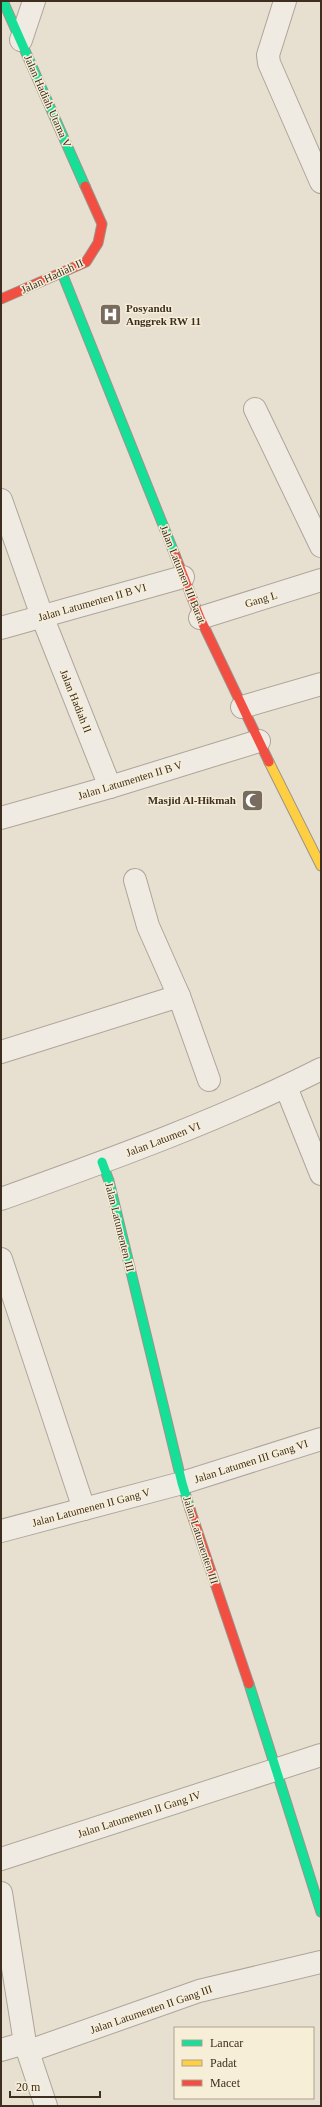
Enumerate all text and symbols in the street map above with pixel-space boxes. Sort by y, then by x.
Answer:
street label: Jalan Hadiah Utama V [22,53,74,149]
street label: Jalan Hadiah II [19,256,85,296]
hospital icon: Posyandu Anggrek RW 11 [98,301,124,327]
place label: Posyandu Anggrek RW 11 [126,302,201,327]
street label: Jalan Latumen III Barat [158,523,208,625]
street label: Jalan Latumenten II B VI [36,581,148,623]
street label: Gang L [243,588,279,610]
street label: Jalan Hadiah II [58,668,94,735]
street label: Jalan Latumenten II B V [76,758,184,802]
mosque icon: Masjid Al-Hikmah [239,787,265,813]
place label: Masjid Al-Hikmah [148,794,236,806]
street label: Jalan Latumen VI [124,1119,202,1159]
street label: Jalan Latumenten III [103,1181,137,1273]
street label: Jalan Latumen III Gang VI [193,1437,310,1485]
street label: Jalan Latumenen II Gang V [31,1485,152,1529]
street label: Jalan Latumenten III [181,1495,221,1586]
street label: Jalan Latumenten II Gang IV [76,1788,202,1840]
street label: Jalan Latumenten II Gang III [88,1982,214,2036]
legend [174,2027,314,2099]
text: Lancar [210,2036,243,2050]
text: Padat [210,2056,237,2070]
scale bar [10,2073,100,2099]
text: Macet [210,2076,241,2090]
text: 20 m [16,2080,41,2094]

